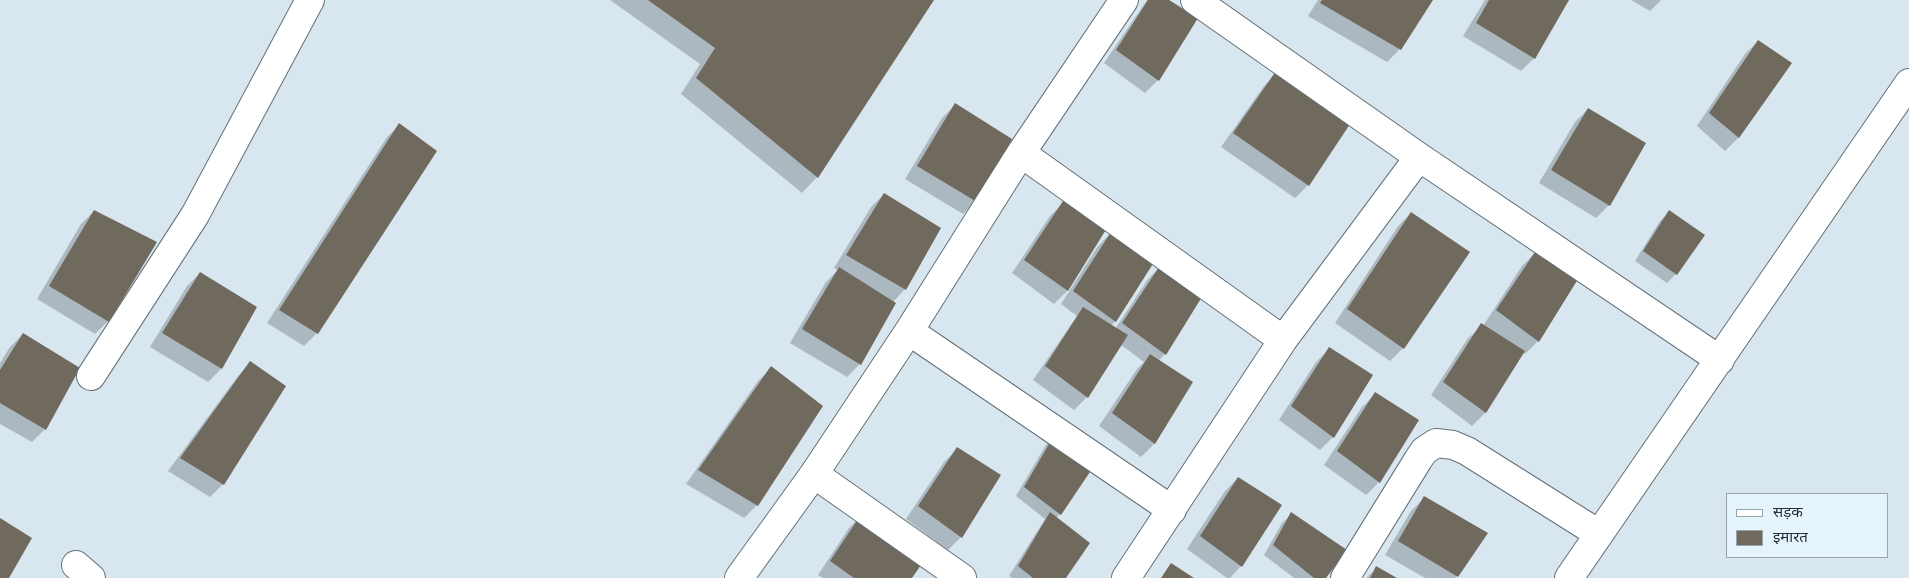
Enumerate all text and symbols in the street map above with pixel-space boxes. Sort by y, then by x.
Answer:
legend [1726,493,1889,558]
text: सड़क [1773,502,1803,521]
text: इमारत [1773,527,1808,546]

